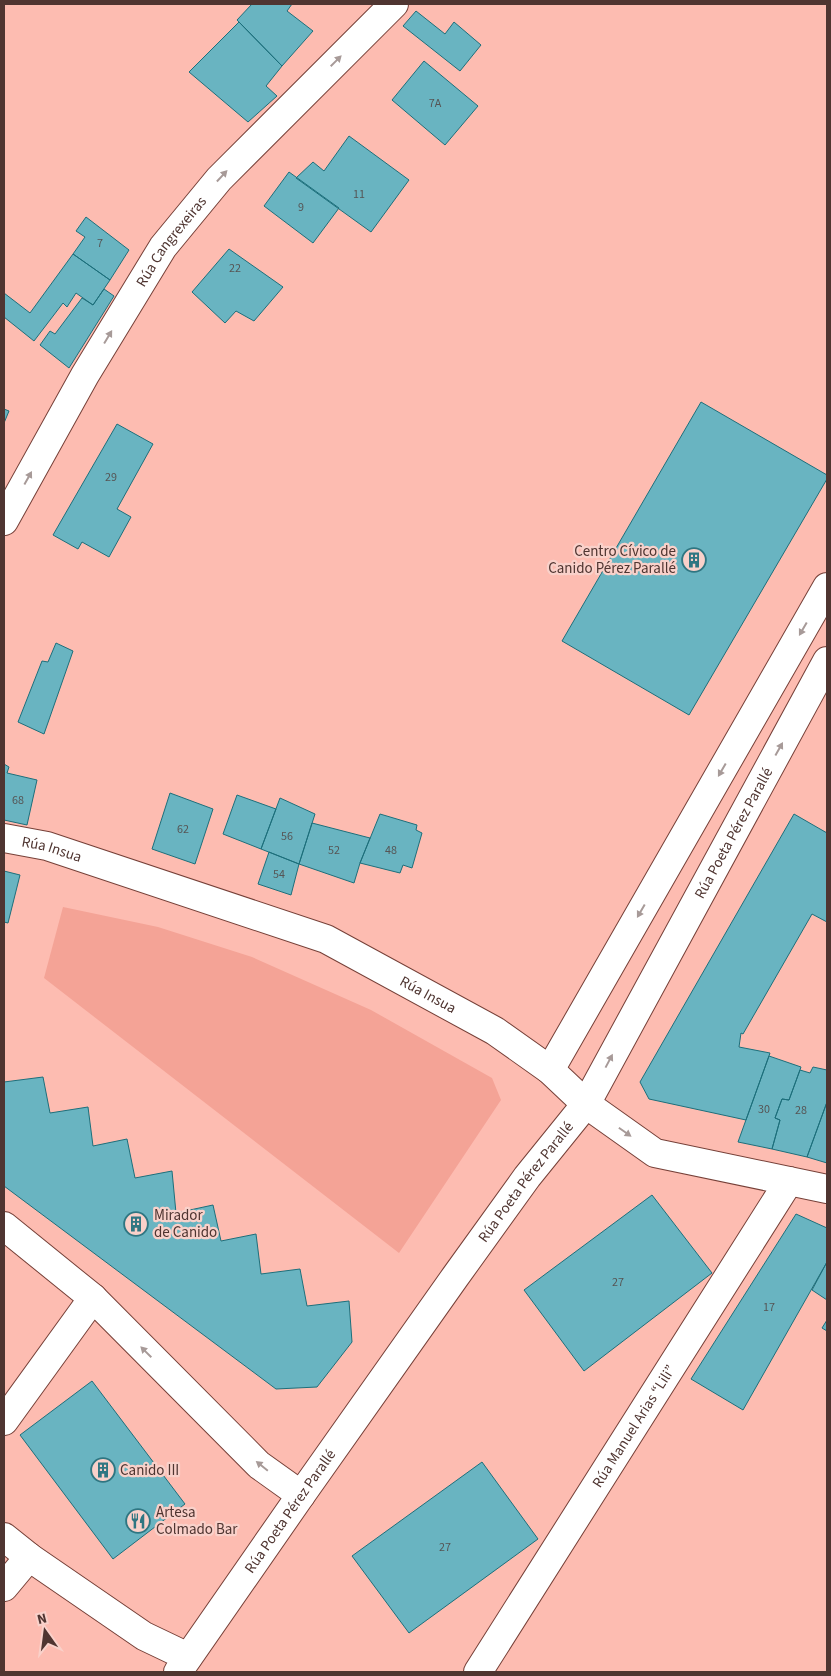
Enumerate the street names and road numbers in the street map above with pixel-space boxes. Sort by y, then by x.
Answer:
street label: Rúa Cangrexeiras [131,192,212,291]
street label: Rúa Poeta Pérez Parallé [690,764,778,903]
street label: Rúa Insua [20,832,84,868]
street label: Rúa Insua [396,971,460,1019]
street label: Rúa Poeta Pérez Parallé [473,1117,579,1247]
street label: Rúa Manuel Arias “Lili” [587,1361,681,1492]
street label: Rúa Poeta Pérez Parallé [240,1445,341,1578]

